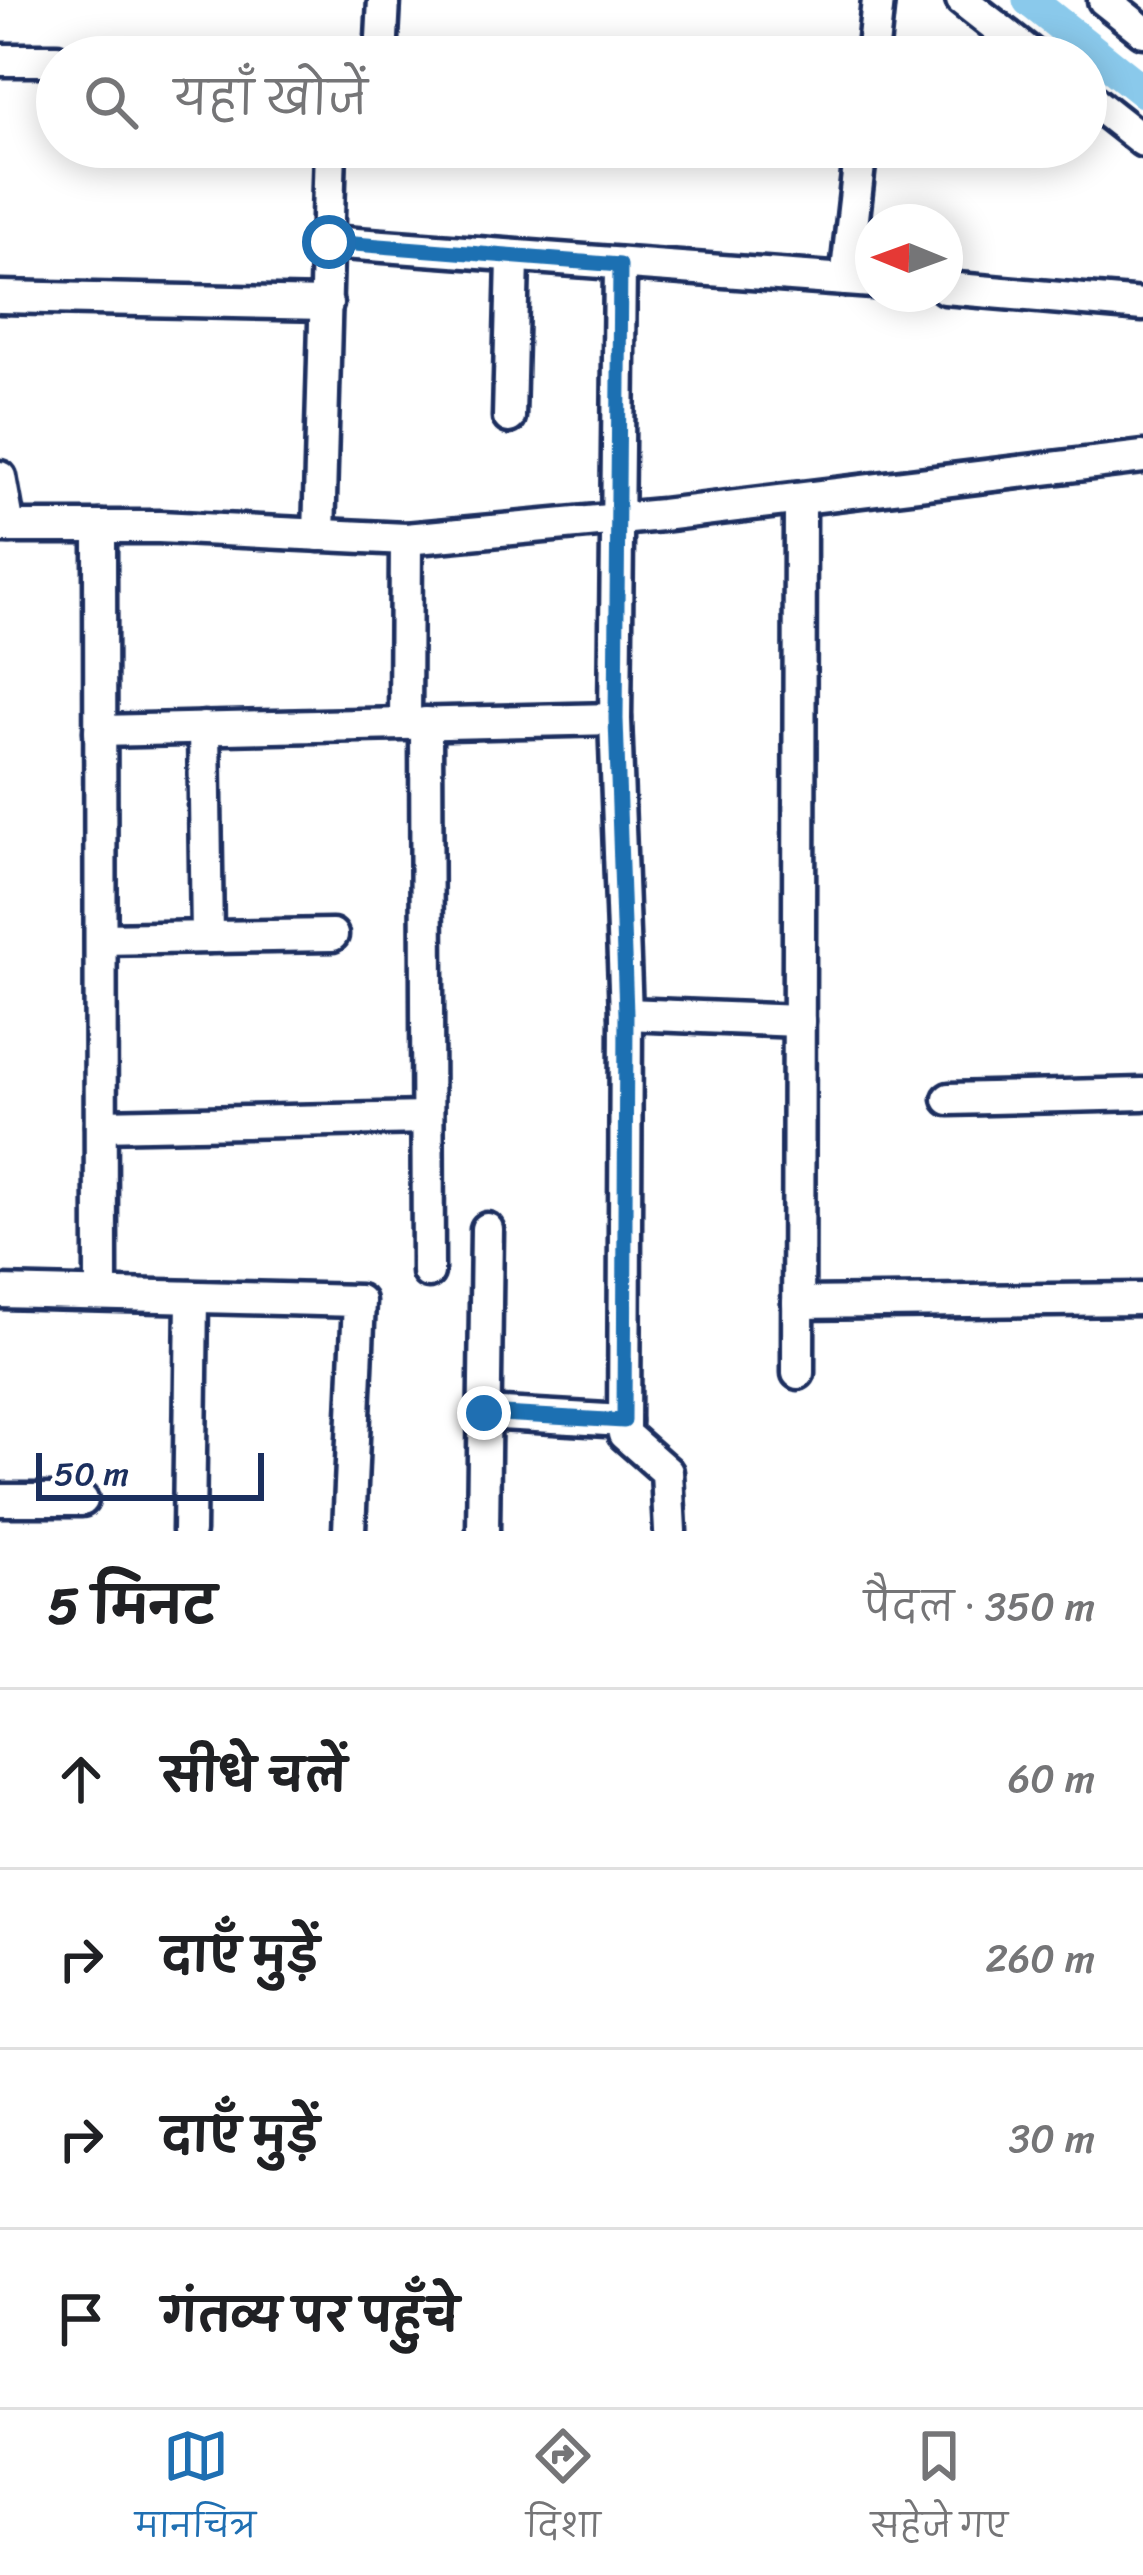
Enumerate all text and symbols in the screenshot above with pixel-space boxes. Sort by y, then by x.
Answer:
search box [36,36,1107,168]
text: यहाँ खोजें [174,59,368,139]
icon: search [78,69,144,135]
north arrow [855,204,963,312]
route start [302,215,356,269]
route end [457,1386,511,1440]
text: 50 m [54,1445,129,1503]
scale bar [36,1447,264,1500]
text: 5 मिनट [48,1561,216,1651]
text: पैदल · 350 m [864,1572,1095,1641]
text: सीधे चलें [162,1736,346,1816]
text: 60 m [1008,1744,1095,1813]
icon: ahead [48,1746,114,1812]
text: दाएँ मुड़ें [162,1916,319,1996]
text: 260 m [986,1924,1095,1993]
icon: right [48,1926,114,1992]
text: दाएँ मुड़ें [162,2096,319,2176]
text: 30 m [1009,2104,1095,2173]
icon: right [48,2106,114,2172]
text: गंतव्य पर पहुँचे [162,2276,459,2356]
icon: arrive [48,2286,114,2352]
tab: मानचित्र [135,2423,256,2562]
tab: दिशा [526,2423,601,2562]
tab: सहेजे गए [871,2423,1008,2562]

